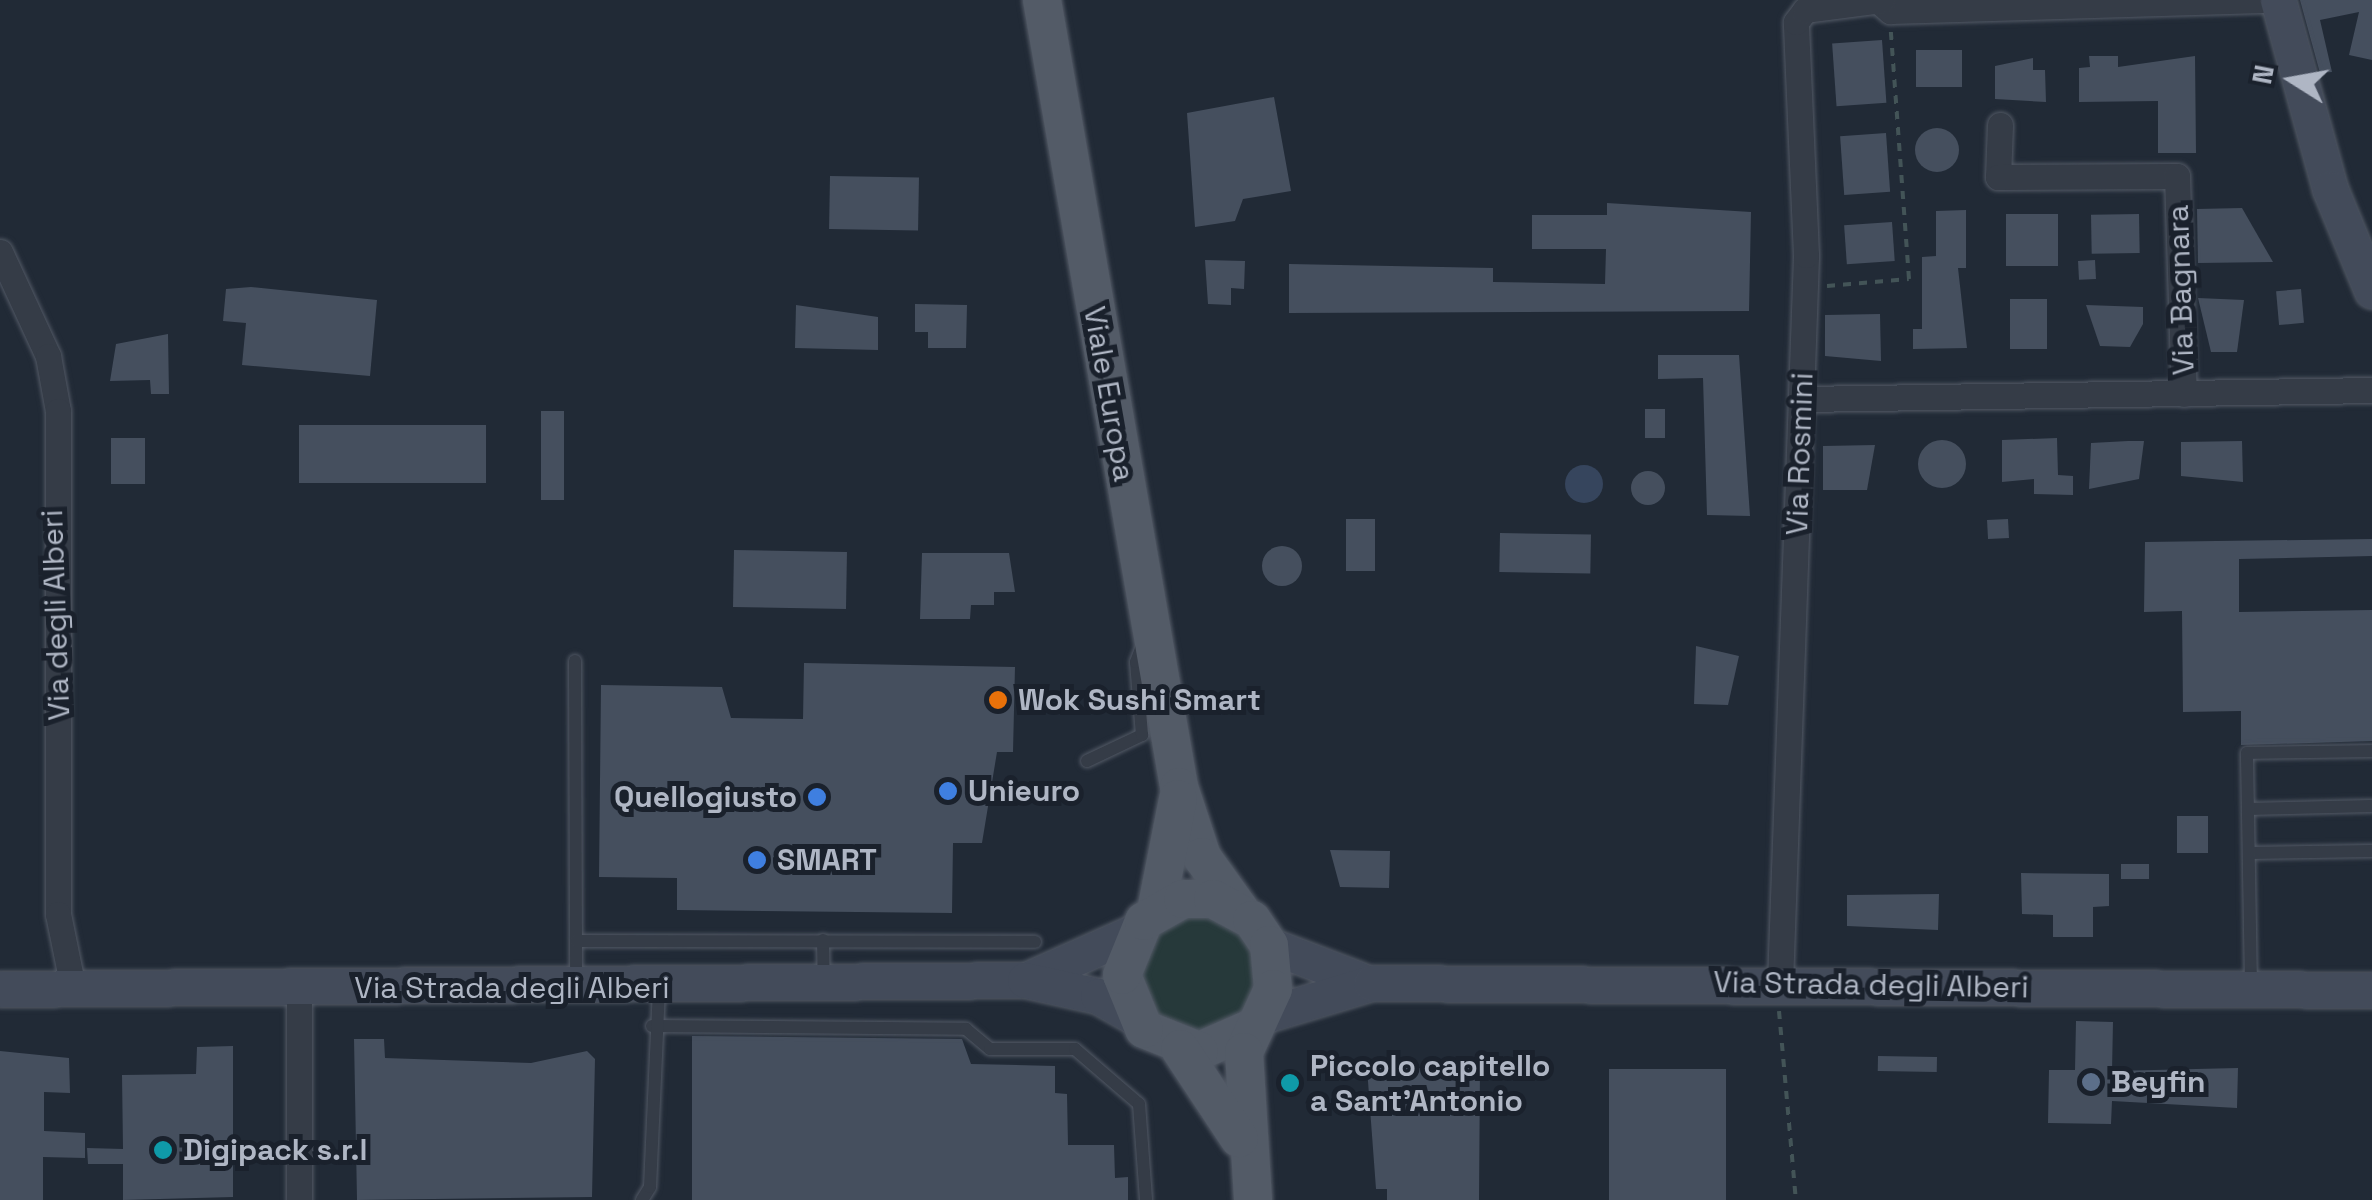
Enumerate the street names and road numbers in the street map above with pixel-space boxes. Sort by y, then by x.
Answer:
street label: Via Bagnara [2160,204,2202,376]
street label: Viale Europa [1076,304,1142,484]
street label: Via Rosmini [1779,372,1821,536]
street label: Via degli Alberi [34,509,78,721]
street label: Via Strada degli Alberi [1713,964,2029,1006]
street label: Via Strada degli Alberi [354,970,670,1006]

